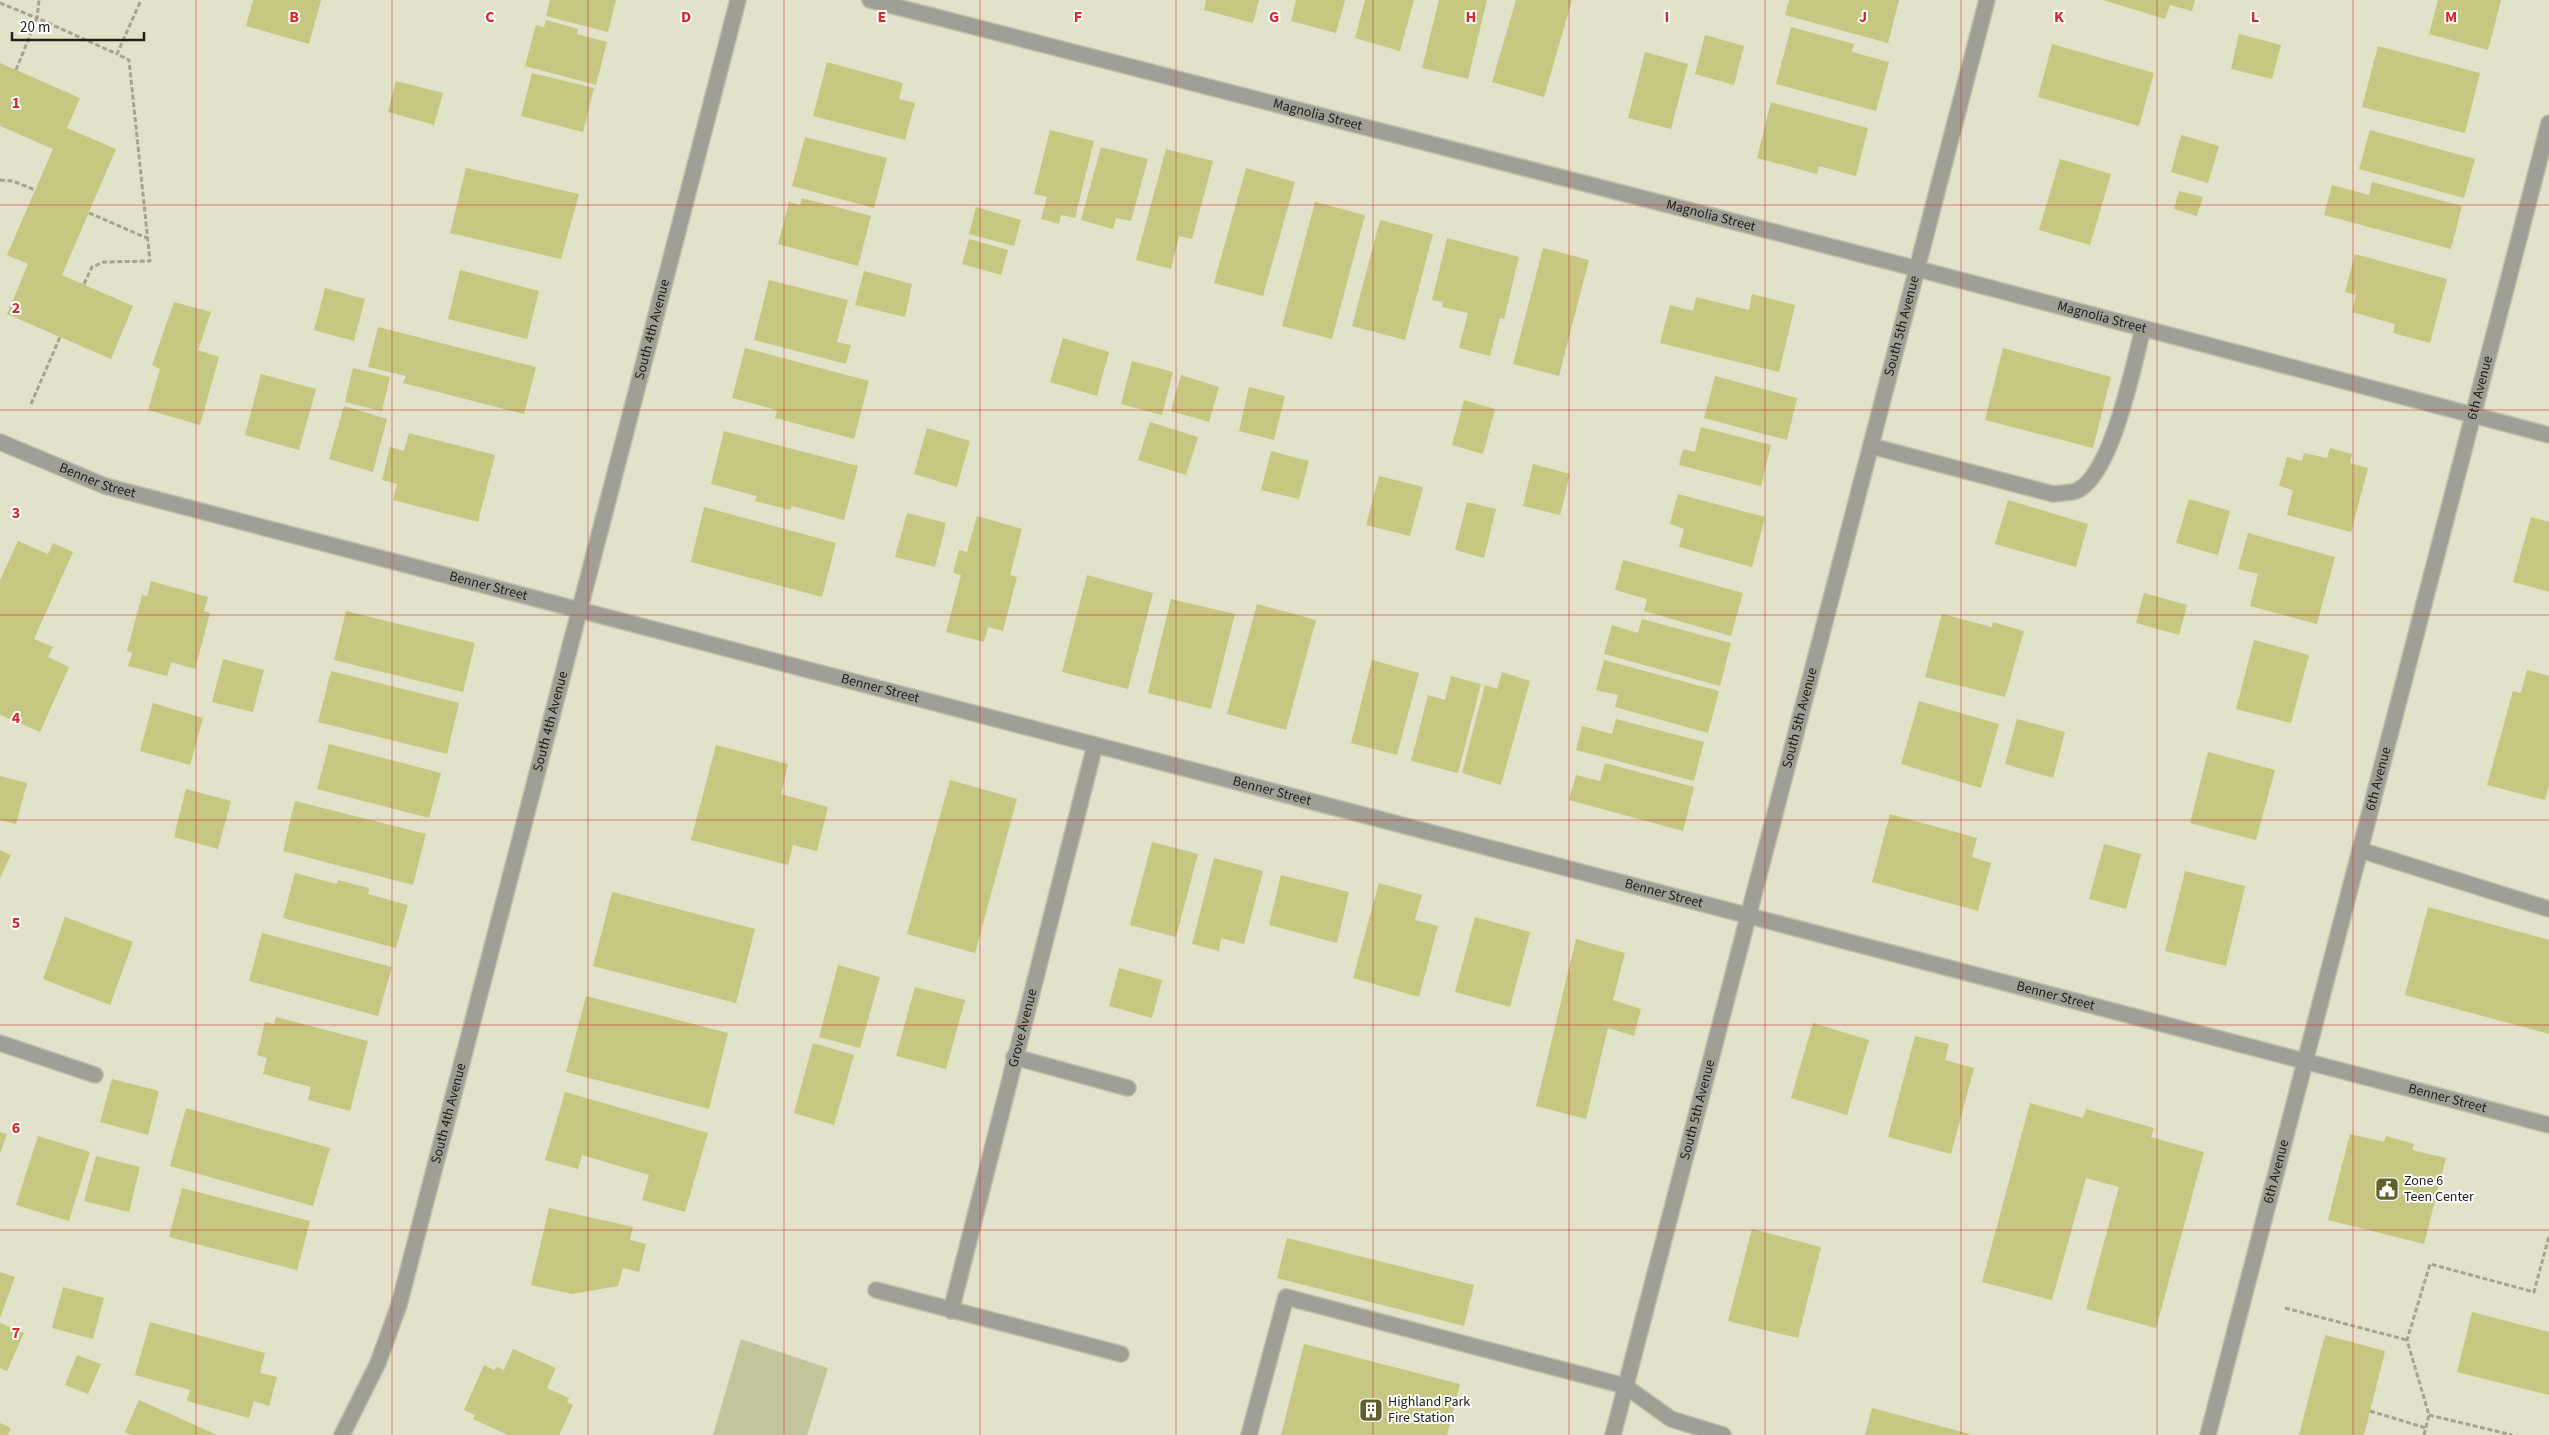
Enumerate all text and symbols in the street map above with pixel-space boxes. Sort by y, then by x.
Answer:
text: B [289,6,299,28]
text: C [485,6,495,28]
text: D [681,6,691,28]
text: E [878,6,886,28]
text: F [1074,6,1082,28]
text: G [1269,6,1279,28]
text: H [1466,6,1476,28]
text: I [1665,6,1669,28]
text: J [1859,6,1867,28]
text: K [2054,6,2064,28]
text: L [2251,6,2259,28]
text: M [2445,6,2457,28]
scale bar [12,10,145,42]
text: 20 m [20,17,50,38]
text: 1 [12,92,20,114]
street label: Magnolia Street [1271,94,1365,136]
street label: Magnolia Street [1664,195,1758,237]
street label: South 5th Avenue [1879,274,1925,379]
street label: South 4th Avenue [630,277,675,382]
street label: Magnolia Street [2055,296,2149,339]
text: 2 [12,297,20,319]
street label: 6th Avenue [2462,354,2498,422]
street label: Benner Street [56,458,138,504]
text: 3 [12,502,20,524]
street label: Benner Street [447,566,530,606]
street label: South 5th Avenue [1777,665,1823,770]
street label: South 4th Avenue [528,669,573,774]
street label: Benner Street [839,669,922,709]
text: 4 [12,707,21,729]
street label: 6th Avenue [2361,745,2396,813]
street label: Benner Street [1231,771,1314,811]
street label: Benner Street [1622,874,1705,913]
text: 5 [12,912,20,934]
street label: Benner Street [2014,976,2097,1016]
street label: Grove Avenue [1003,987,1043,1069]
street label: South 5th Avenue [1675,1057,1720,1162]
street label: South 4th Avenue [426,1061,471,1166]
street label: Benner Street [2406,1079,2489,1118]
text: 6 [12,1117,20,1139]
street label: 6th Avenue [2259,1138,2294,1206]
place label: Zone 6 Teen Center [2404,1171,2474,1207]
public building icon: Zone 6 Teen Center [2374,1176,2400,1202]
text: 7 [12,1322,20,1344]
place label: Highland Park Fire Station [1388,1392,1470,1428]
building icon: Highland Park Fire Station [1358,1397,1384,1423]

